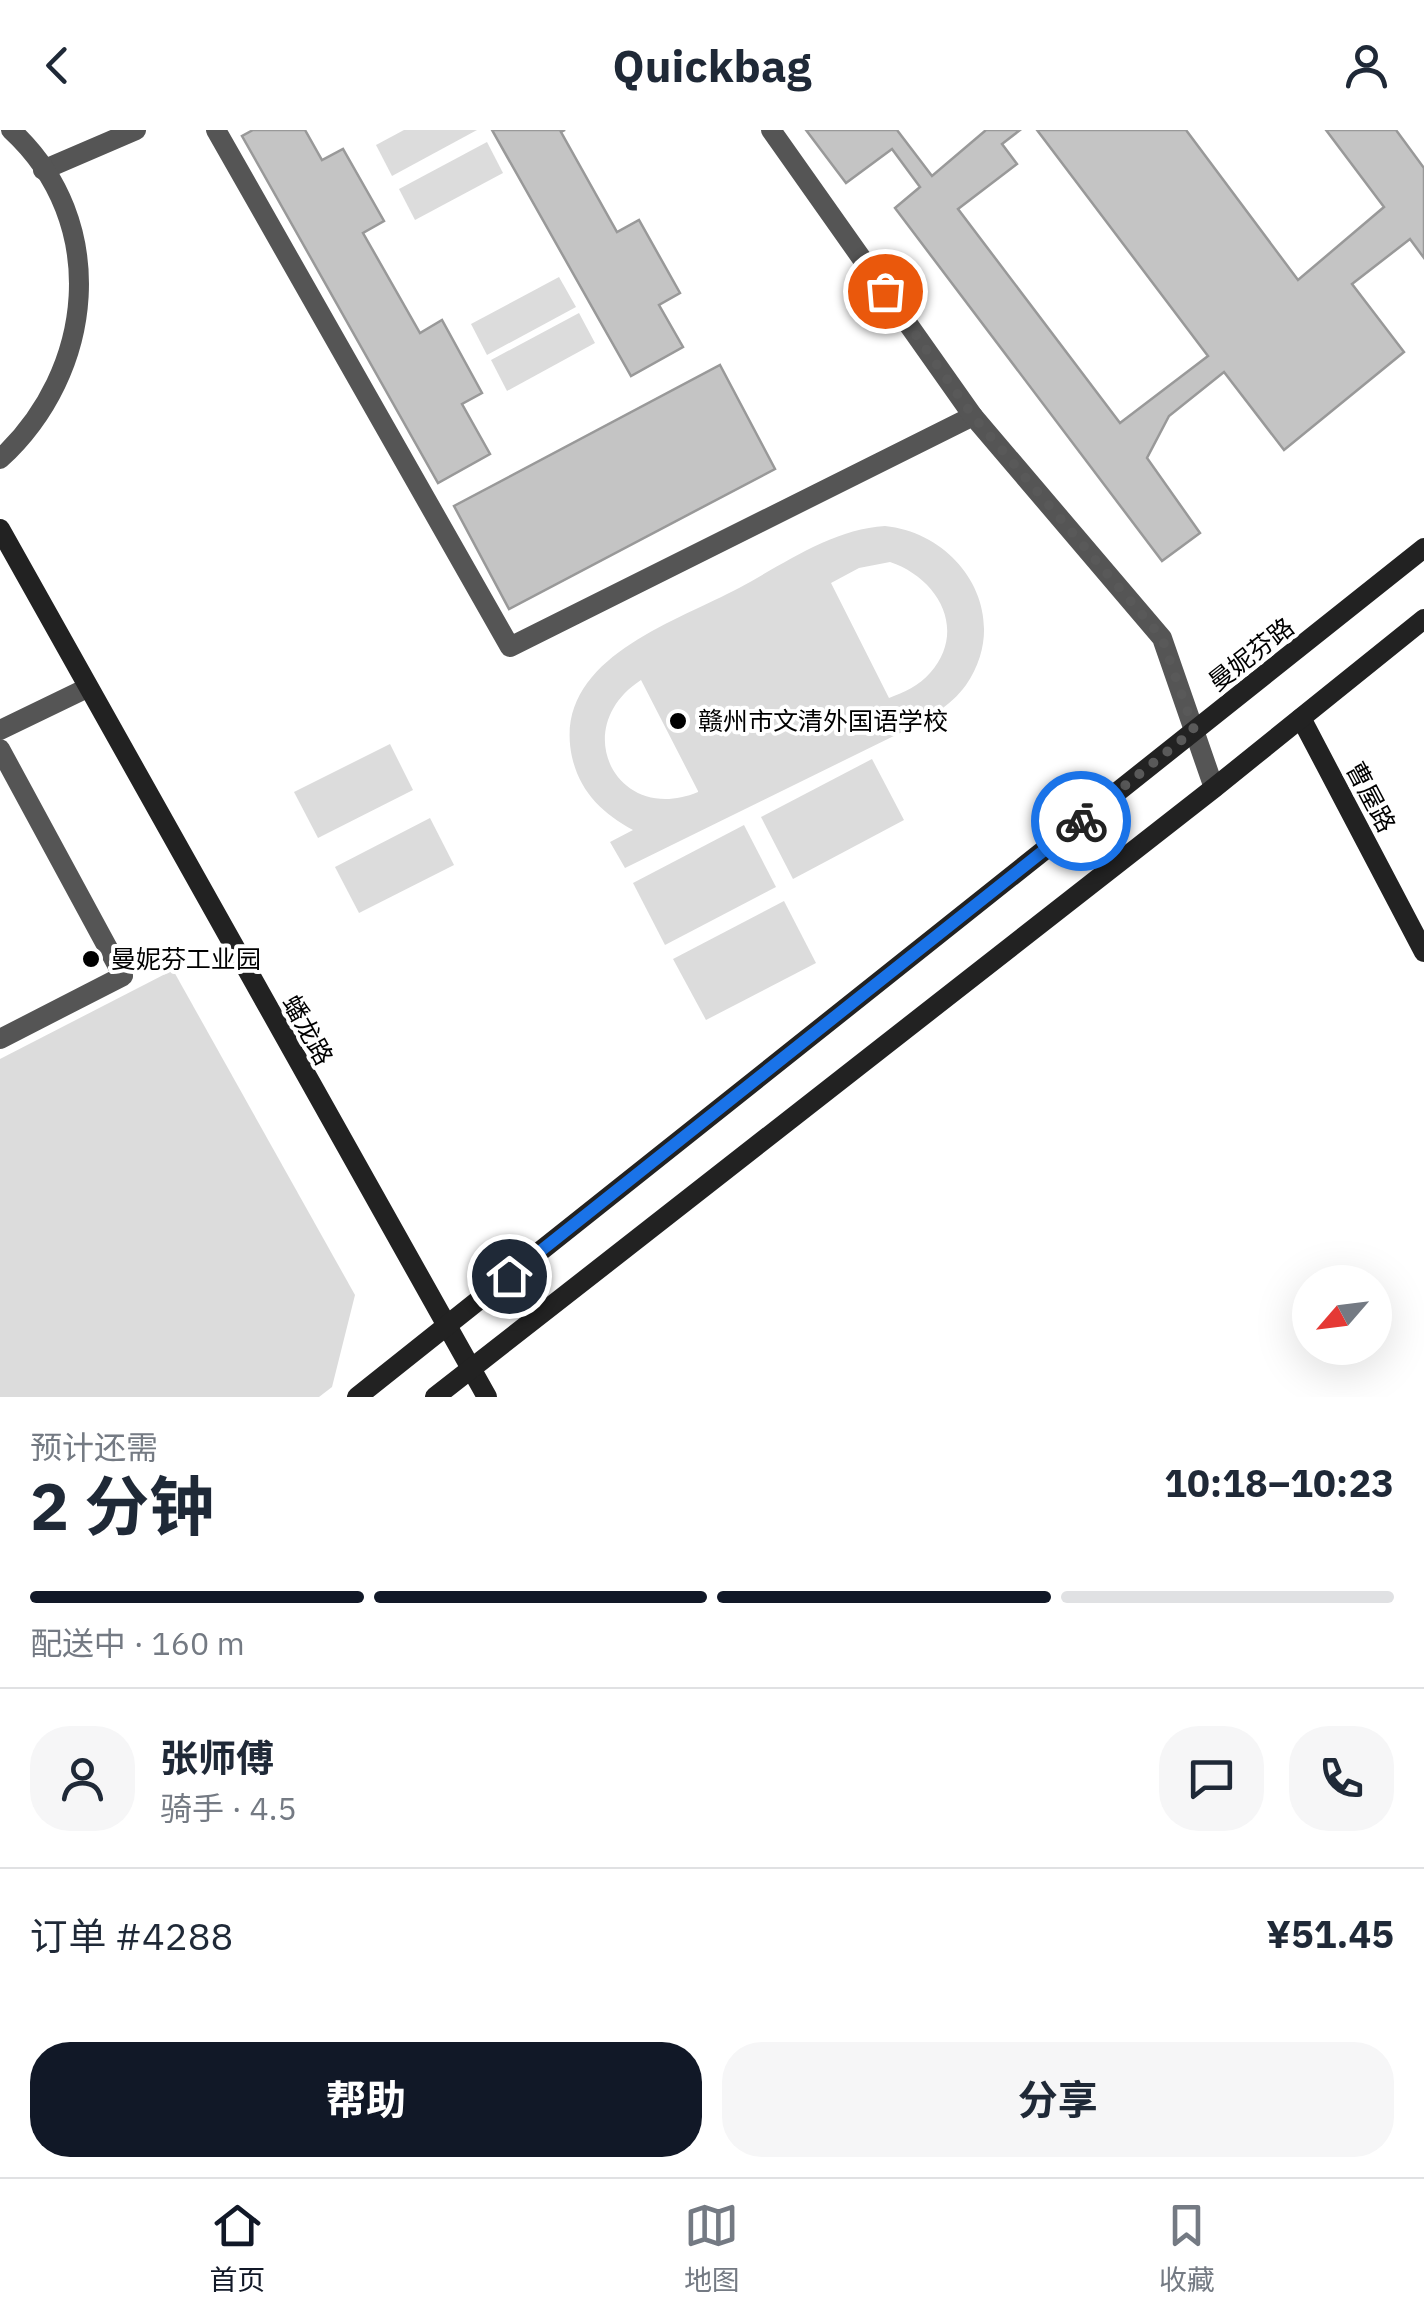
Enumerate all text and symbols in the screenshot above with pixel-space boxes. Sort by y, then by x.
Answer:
text: Quickbag [613,36,811,94]
icon: back [30,38,85,93]
icon: person [1339,38,1394,93]
pin [843,249,928,334]
icon: bag [858,264,913,319]
street label: 曼妮芬路 [1201,610,1300,697]
place label: 赣州市文清外国语学校 [698,704,948,737]
marker: 赣州市文清外国语学校 [667,710,689,732]
street label: 曹屋路 [1339,756,1404,838]
courier [1031,771,1131,871]
icon: bike [1054,794,1109,849]
place label: 曼妮芬工业园 [111,942,261,975]
marker: 曼妮芬工业园 [80,948,102,970]
street label: 蟠龙路 [276,989,341,1071]
pin [467,1234,552,1319]
icon: home [482,1249,537,1304]
north arrow [1292,1265,1392,1365]
map controls [1292,1265,1392,1365]
text: 预计还需 [30,1426,158,1468]
text: 10:18–10:23 [1164,1458,1394,1507]
text: 2 分钟 [30,1463,214,1548]
text: 配送中 · 160 m [30,1622,245,1664]
button: person [30,1726,135,1831]
button: chat [1159,1726,1264,1831]
button: phone [1289,1726,1394,1831]
text: 张师傅 [160,1733,274,1782]
text: 骑手 · 4.5 [160,1787,297,1829]
text: ¥51.45 [1266,1909,1394,1958]
text: 订单 #4288 [30,1911,233,1960]
button: 帮助 [30,2042,702,2157]
button: 分享 [722,2042,1394,2157]
tab: 首页 [209,2198,265,2298]
tab: 地图 [684,2198,740,2298]
tab: 收藏 [1159,2198,1215,2298]

